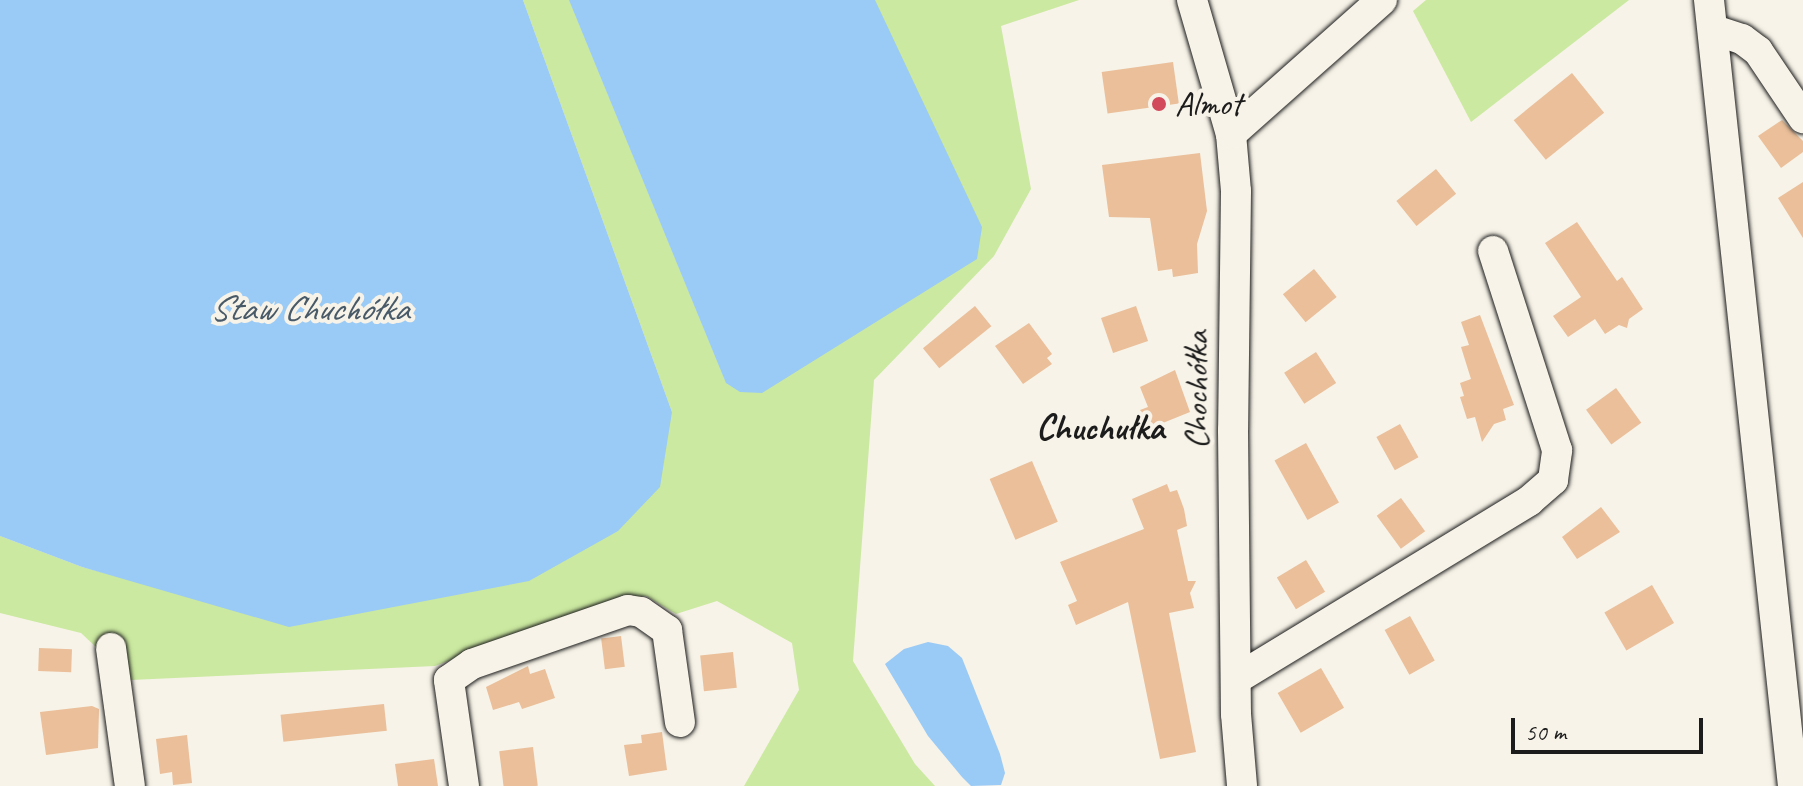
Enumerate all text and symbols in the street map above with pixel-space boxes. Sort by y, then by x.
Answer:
place label: Almot [1175,84,1242,124]
marker: Almot [1150,95,1168,113]
water label: Staw Chuchółka [210,287,408,331]
street label: Chochółka [1176,331,1216,449]
district label: Chuchułka [1036,406,1164,450]
scale bar [1515,702,1707,752]
text: 50 m [1525,717,1566,747]

